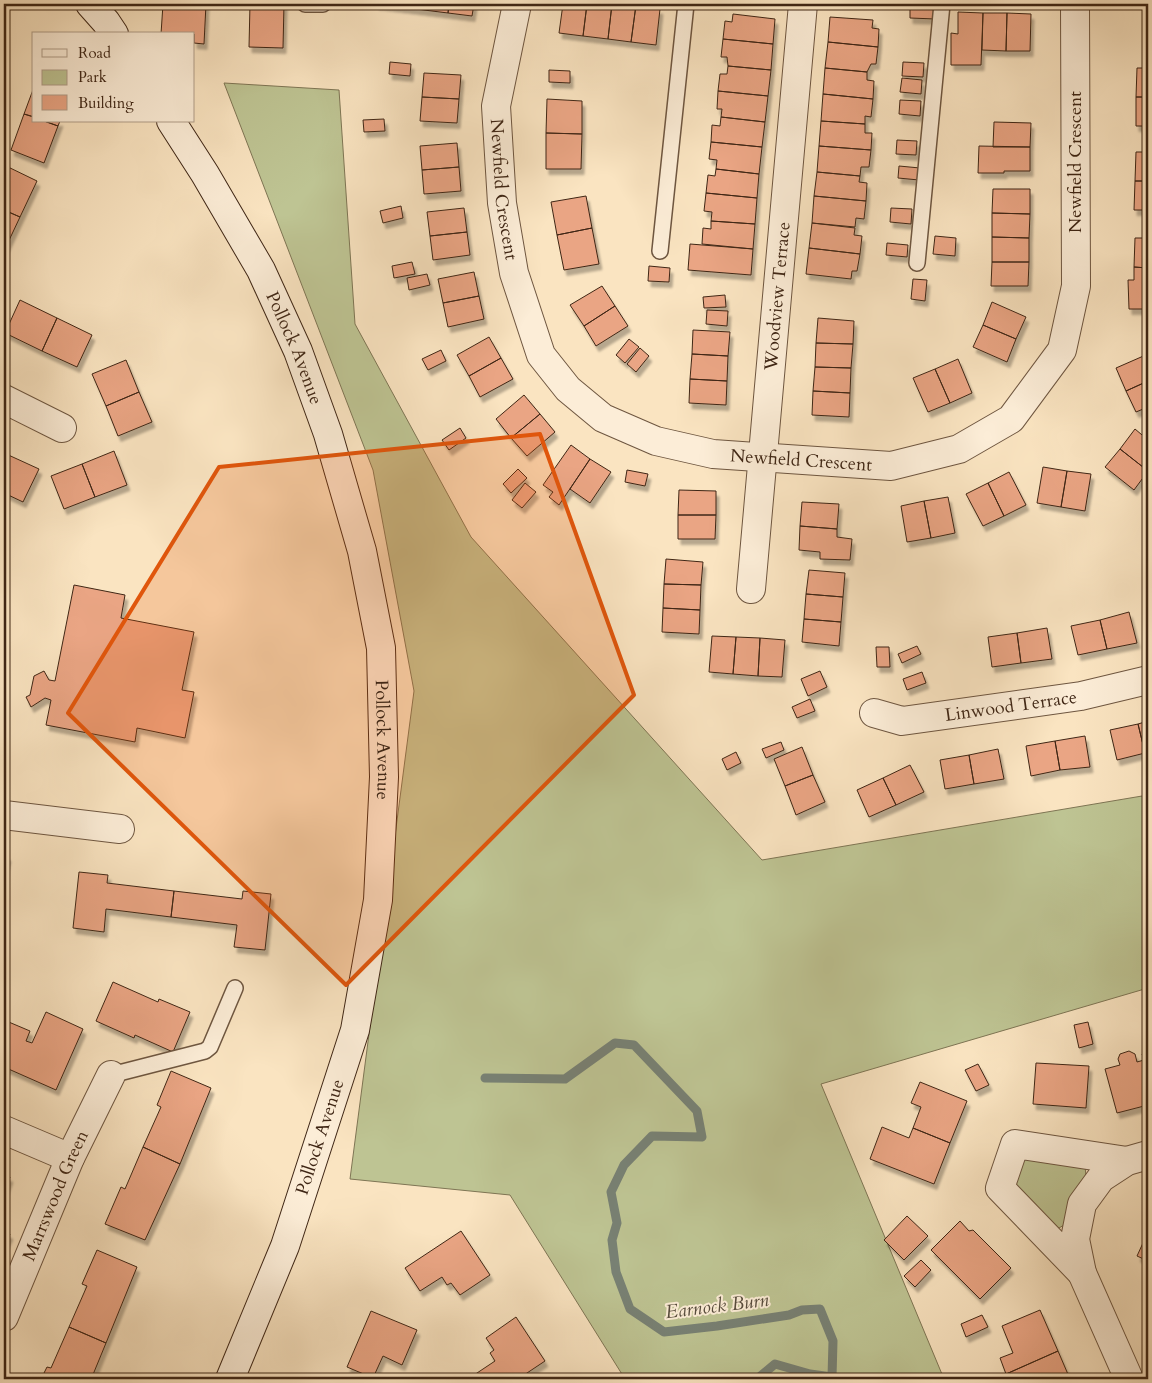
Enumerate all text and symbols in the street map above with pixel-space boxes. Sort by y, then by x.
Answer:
legend [32,32,195,122]
text: Road [78,43,111,63]
text: Park [78,67,107,87]
street label: Newfield Crescent [1063,91,1088,233]
text: Building [78,93,134,113]
street label: Newfield Crescent [484,118,524,262]
street label: Woodview Terrace [758,221,796,373]
street label: Pollock Avenue [260,287,329,408]
street label: Newfield Crescent [729,443,873,477]
street label: Pollock Avenue [369,679,397,801]
street label: Linwood Terrace [943,684,1079,727]
street label: Pollock Avenue [290,1076,350,1198]
street label: Marrswood Green [16,1125,95,1264]
water label: Earnock Burn [664,1287,771,1325]

